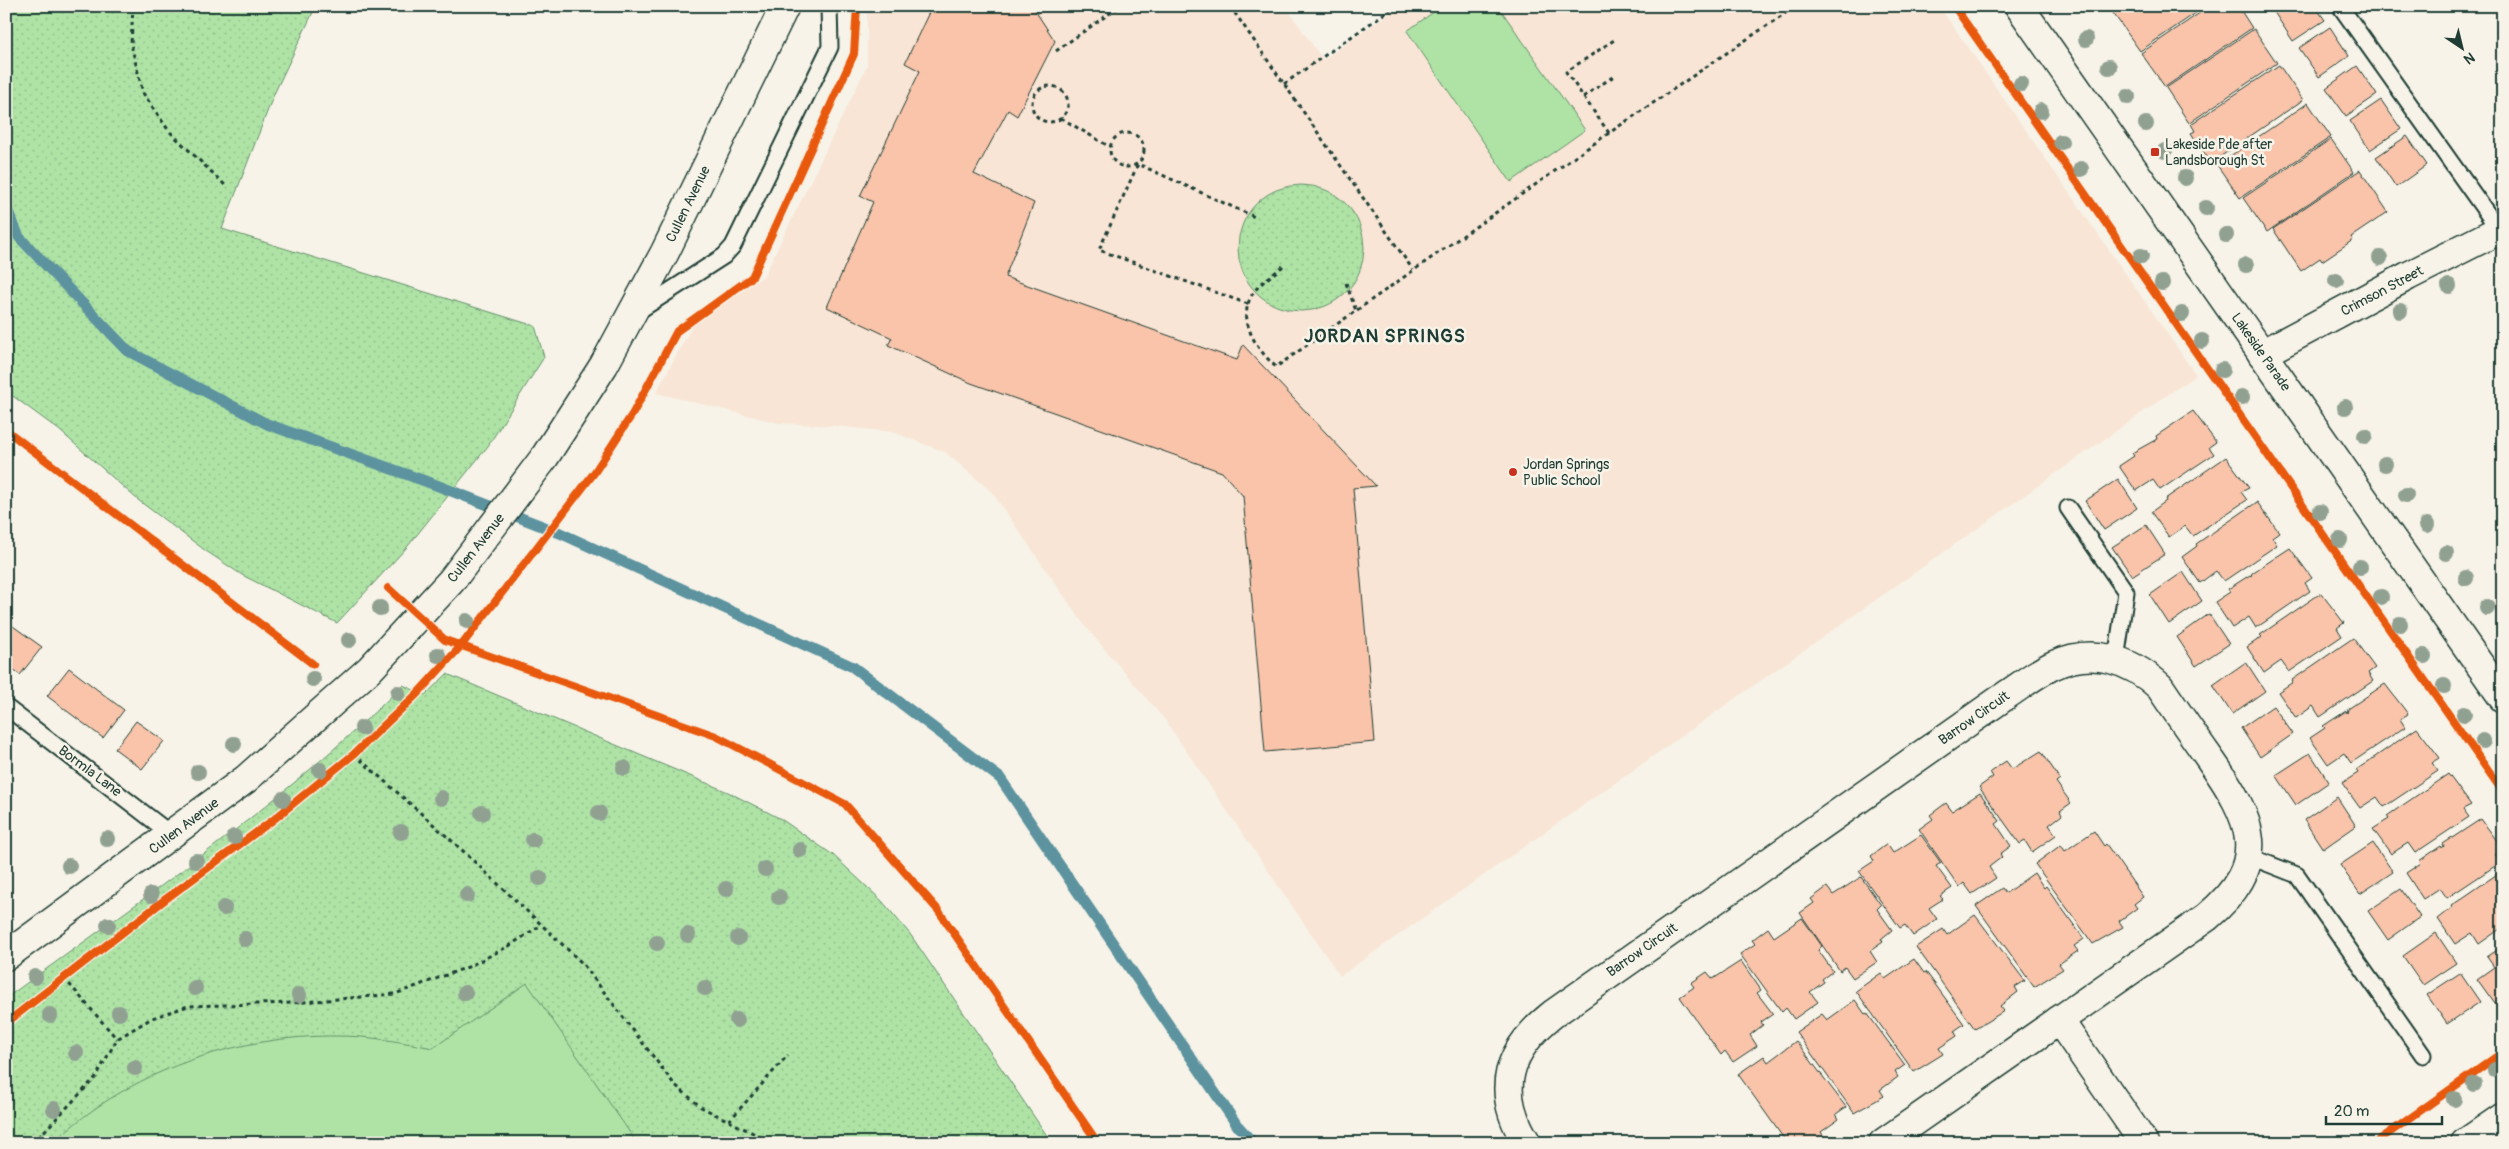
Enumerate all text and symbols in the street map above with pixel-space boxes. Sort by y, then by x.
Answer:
north arrow [2436,22,2486,72]
text: N [2460,49,2478,68]
place label: Lakeside Pde after Landsborough St [2165,136,2272,169]
marker: Lakeside Pde after Landsborough St [2149,146,2161,158]
street label: Cullen Avenue [662,163,714,245]
street label: Crimson Street [2338,262,2426,320]
street label: Lakeside Parade [2228,309,2294,395]
district label: JORDAN SPRINGS [1304,324,1466,348]
place label: Jordan Springs Public School [1523,456,1610,489]
marker: Jordan Springs Public School [1507,466,1519,478]
street label: Cullen Avenue [444,510,508,586]
street label: Barrow Circuit [1935,687,2013,749]
street label: Bormla Lane [55,742,125,800]
street label: Cullen Avenue [146,794,222,858]
street label: Barrow Circuit [1603,919,1681,981]
scale bar [2326,1094,2443,1126]
text: 20 m [2334,1102,2369,1121]

